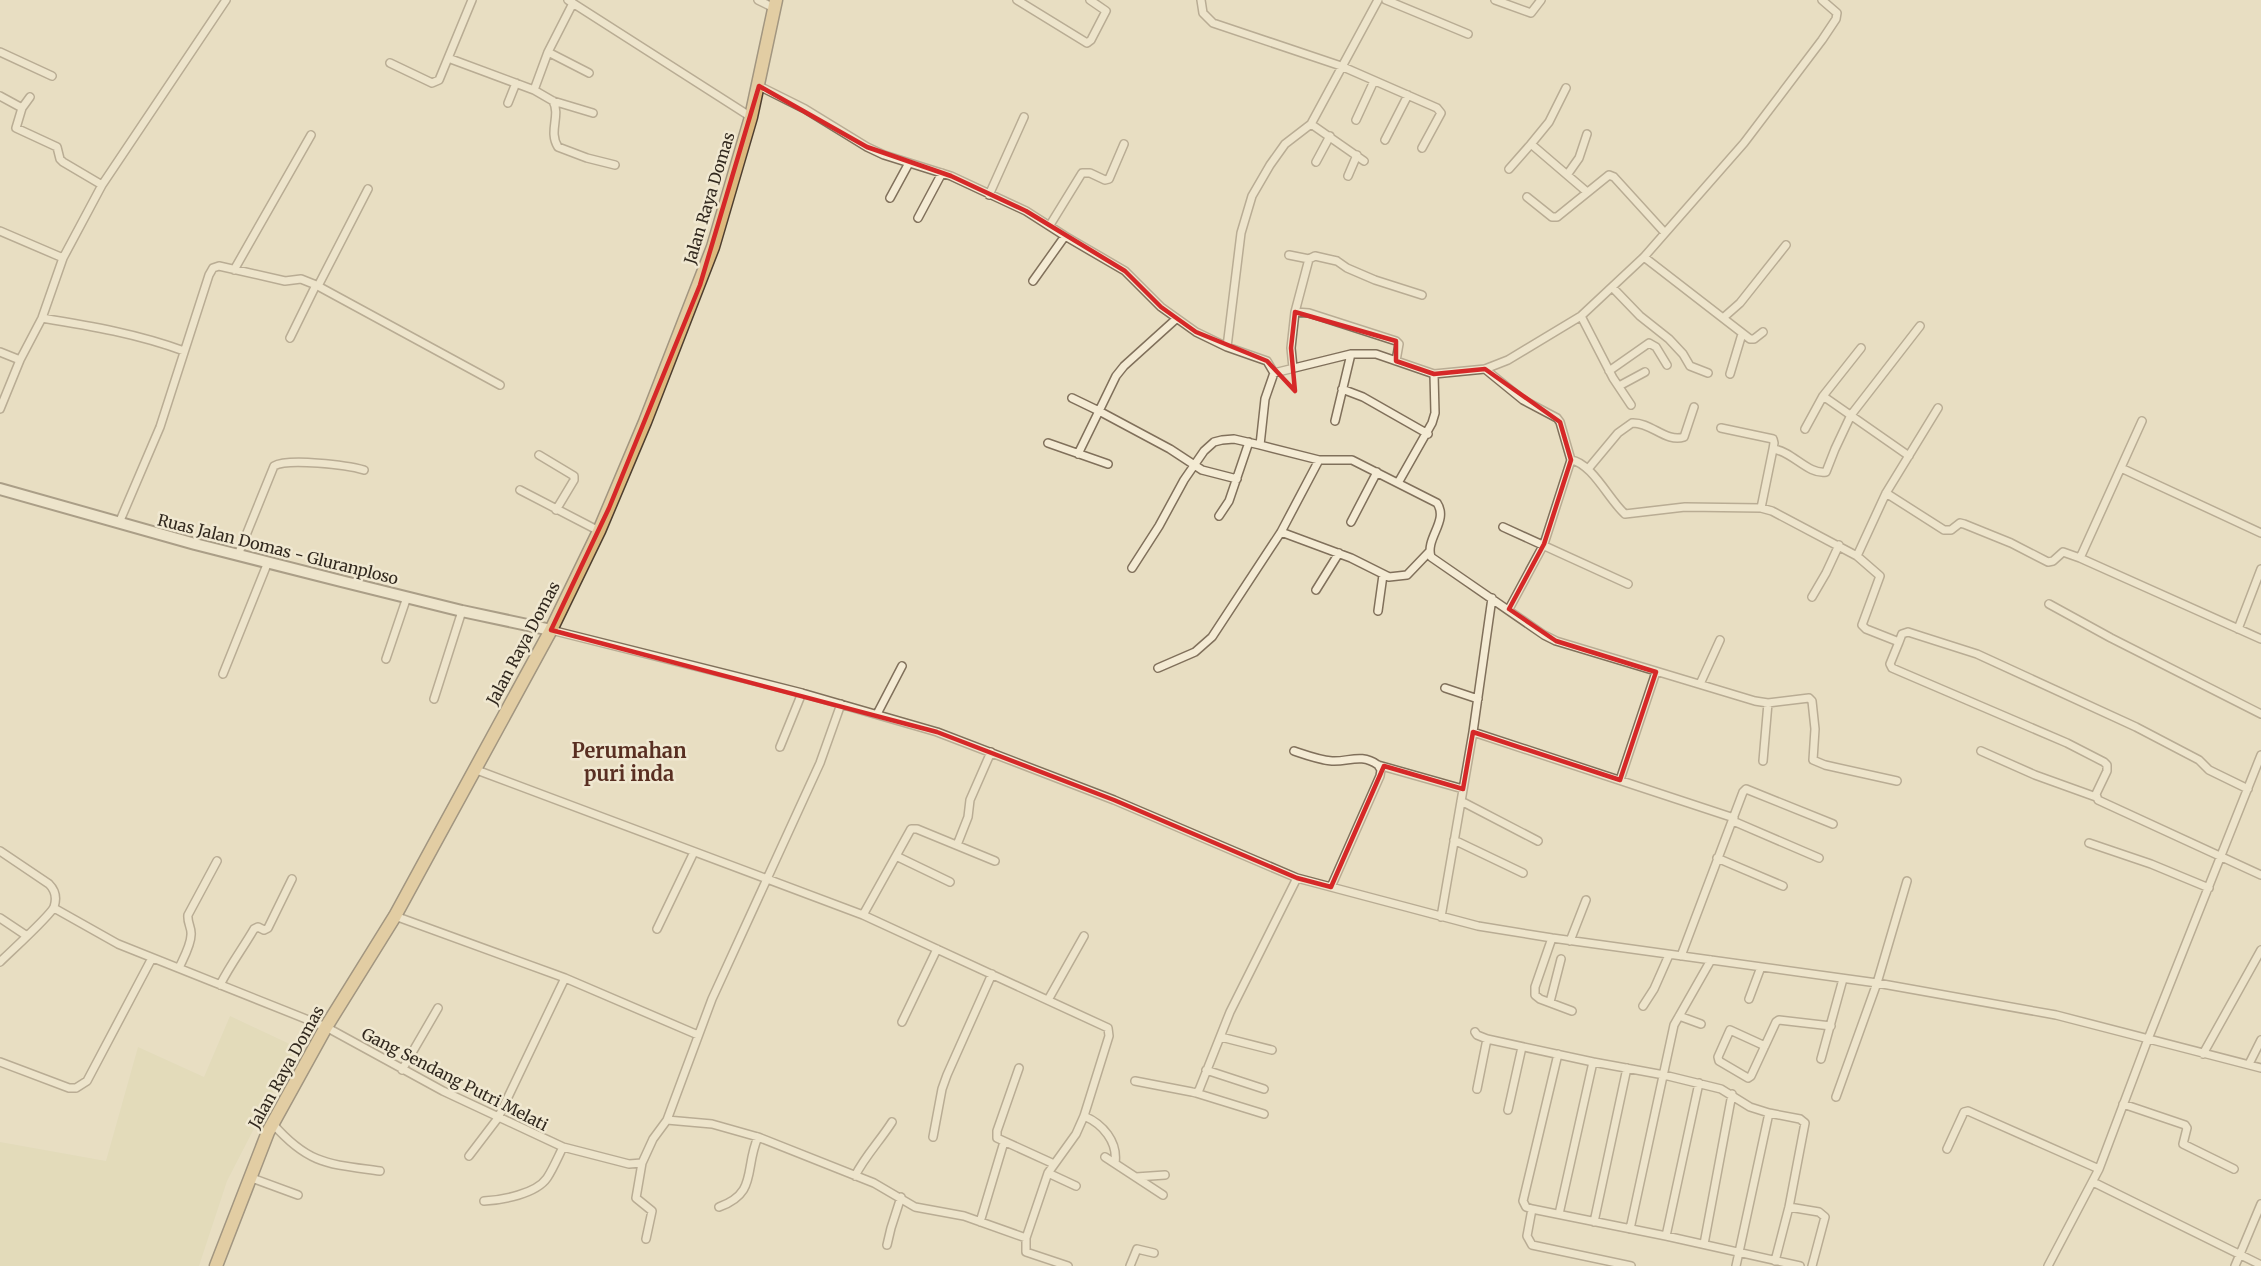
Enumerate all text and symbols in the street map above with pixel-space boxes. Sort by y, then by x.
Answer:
street label: Jalan Raya Domas [679,129,739,267]
street label: Ruas Jalan Domas - Gluranploso [155,509,401,589]
street label: Jalan Raya Domas [482,578,564,709]
district label: Perumahan puri inda [571,738,687,786]
street label: Jalan Raya Domas [244,1002,328,1133]
street label: Gang Sendang Putri Melati [358,1023,552,1135]

